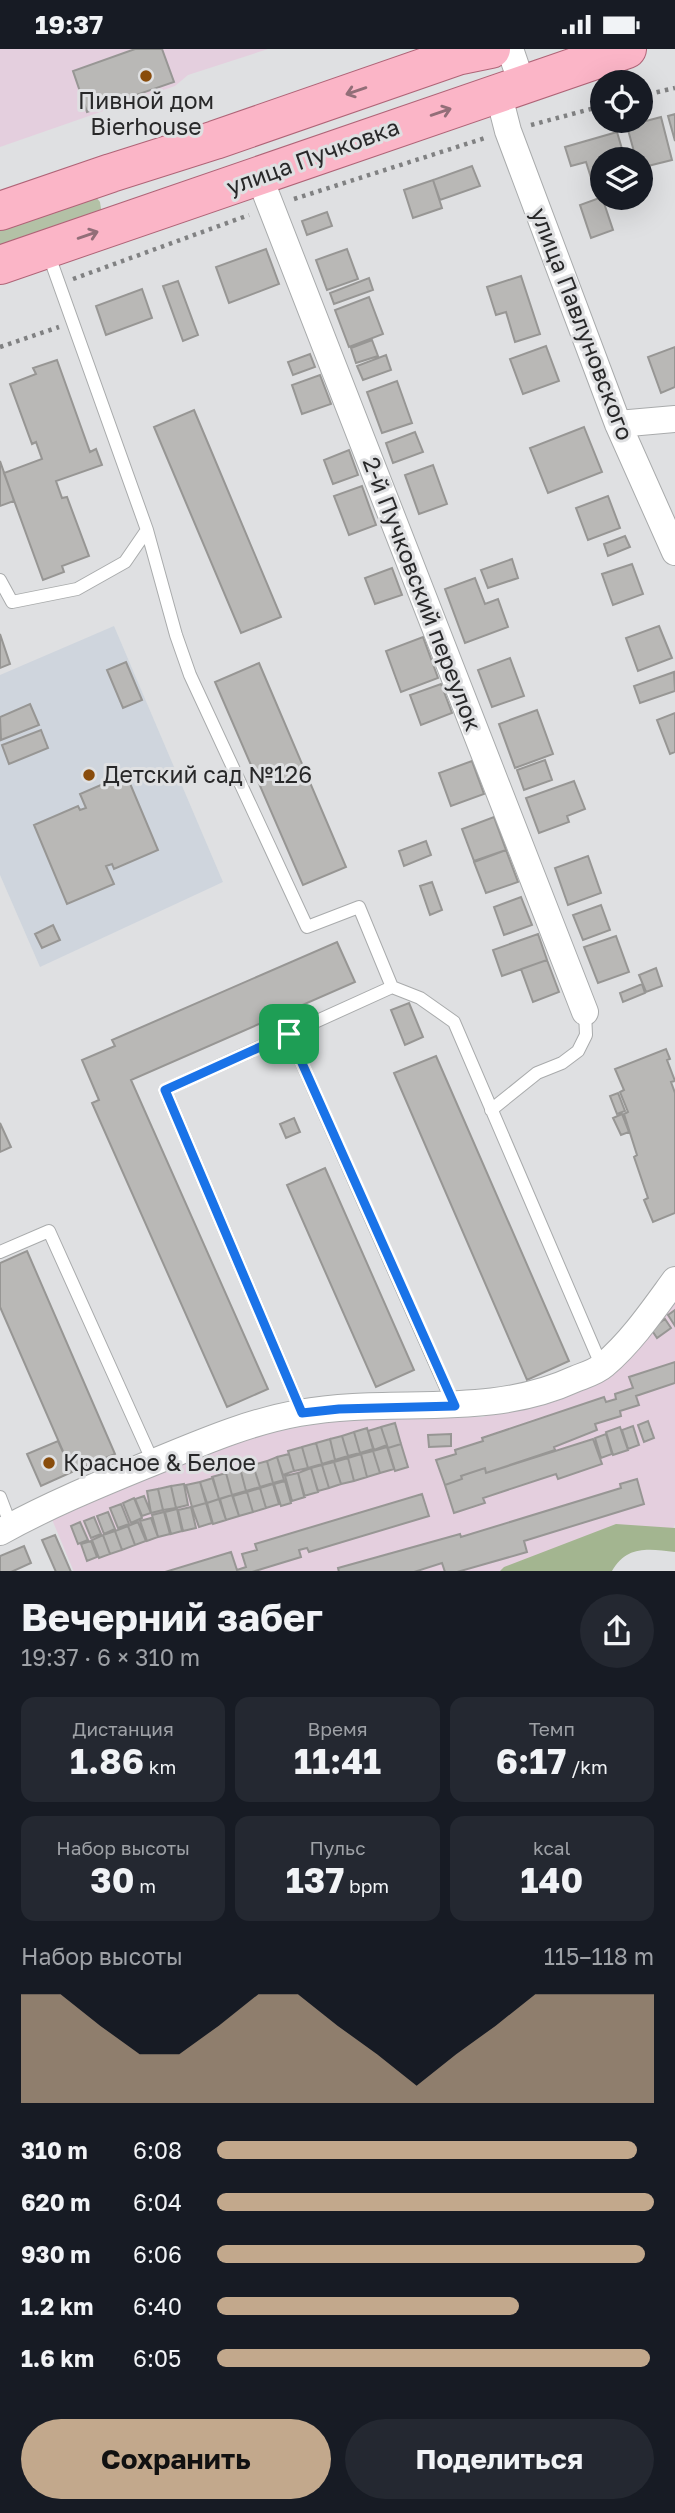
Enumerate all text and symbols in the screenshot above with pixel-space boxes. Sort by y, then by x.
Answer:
text: 19:37 [35,9,103,40]
marker: Пивной дом Bierhouse [138,68,154,84]
map controls [590,70,653,210]
button: locate [590,70,653,133]
place label: Пивной дом Bierhouse [78,86,214,140]
one-way arrow [346,86,368,98]
one-way arrow [430,104,452,117]
street label: улица Пучковка [222,112,403,200]
button: layers [590,147,653,210]
street label: улица Павлуновского [526,203,640,444]
one-way arrow [76,228,98,240]
street label: 2-й Пучковский переулок [358,453,488,735]
place label: Детский сад №126 [103,760,312,788]
marker: Детский сад №126 [81,767,97,783]
pin [259,1004,319,1064]
icon: arrive [270,1015,308,1053]
place label: Красное & Белое [63,1448,256,1476]
marker: Красное & Белое [41,1455,57,1471]
text: Вечерний забег [21,1594,323,1639]
button: share [580,1594,654,1668]
text: 19:37 · 6 × 310 m [21,1643,200,1671]
text: Дистанция [73,1717,174,1740]
text: Время [308,1717,367,1740]
text: Темп [529,1717,575,1740]
text: 1.86 [70,1740,144,1782]
text: 11:41 [294,1740,381,1782]
text: 6:17 [496,1740,566,1782]
text: km [144,1755,176,1778]
text: /km [566,1755,608,1778]
text: Набор высоты [56,1836,190,1859]
text: Пульс [309,1836,366,1859]
text: kcal [533,1836,571,1859]
text: 30 [90,1859,134,1901]
text: 137 [286,1859,344,1901]
text: 140 [520,1859,583,1901]
text: m [134,1874,156,1897]
text: bpm [344,1874,389,1897]
text: Набор высоты [21,1942,183,1970]
text: 115–118 m [544,1942,654,1970]
text: 310 m [21,2136,88,2164]
text: 6:08 [133,2136,182,2164]
text: 620 m [21,2188,90,2216]
text: 6:04 [133,2188,182,2216]
text: 930 m [21,2240,90,2268]
text: 6:06 [133,2240,182,2268]
text: 1.2 km [21,2292,93,2320]
text: 6:40 [133,2292,182,2320]
text: 1.6 km [21,2344,94,2372]
text: 6:05 [133,2344,181,2372]
button: Сохранить [21,2419,331,2499]
button: Поделиться [345,2419,654,2499]

